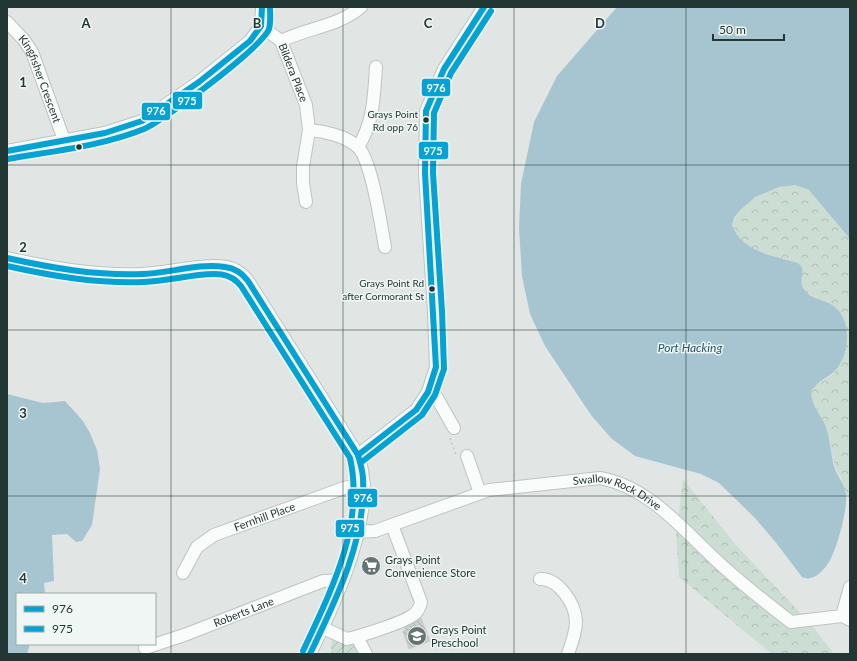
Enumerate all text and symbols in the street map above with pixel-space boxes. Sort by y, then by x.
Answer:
text: A [80,15,91,31]
text: B [253,15,262,31]
text: C [424,15,433,31]
text: D [595,15,605,31]
scale bar [713,16,784,42]
text: 50 m [719,22,746,37]
street label: Kingfisher Crescent [16,32,64,124]
street label: Bildera Place [276,41,311,104]
text: 1 [19,74,27,90]
line badge: 976 [421,78,451,97]
text: 976 [426,81,446,94]
line badge: 975 [172,91,203,110]
text: 975 [177,94,197,107]
line badge: 976 [141,102,171,121]
text: 976 [146,104,166,117]
place label: Grays Point Rd opp 76 [368,108,418,133]
marker: Grays Point Rd opp 76 [421,115,431,125]
line badge: 975 [418,141,449,160]
unlabelled marker [74,142,84,152]
text: 975 [423,144,443,157]
text: 2 [19,239,27,255]
place label: Grays Point Rd after Cormorant St [342,277,424,302]
marker: Grays Point Rd after Cormorant St [427,284,437,294]
water label: Port Hacking [658,340,722,355]
text: 3 [19,405,27,421]
street label: Swallow Rock Drive [572,471,665,513]
line badge: 976 [347,488,378,508]
text: 976 [353,491,373,504]
street label: Fernhill Place [232,499,297,533]
line badge: 975 [335,519,365,538]
text: 975 [340,521,360,534]
place label: Grays Point Convenience Store [385,553,476,579]
supermarket icon: Grays Point Convenience Store [360,555,382,577]
text: 4 [19,570,27,586]
legend [16,593,156,645]
street label: Roberts Lane [211,594,275,629]
text: 976 [52,601,73,616]
text: 975 [52,621,73,636]
place label: Grays Point Preschool [431,623,487,649]
school or university icon: Grays Point Preschool [406,625,428,647]

